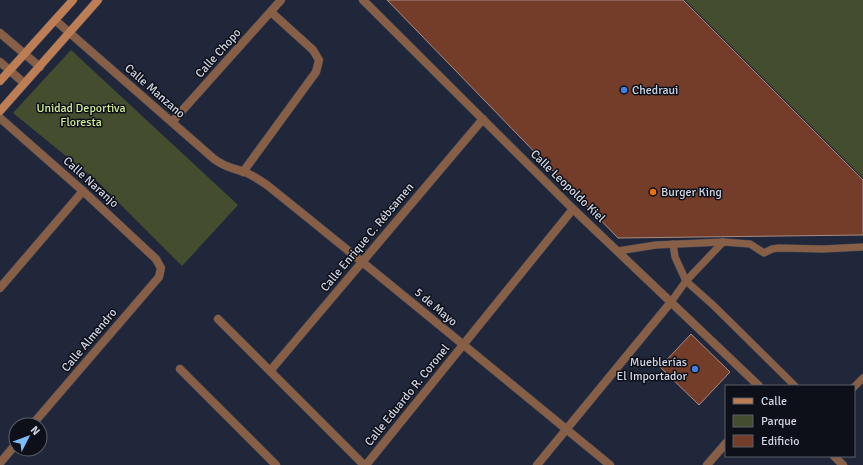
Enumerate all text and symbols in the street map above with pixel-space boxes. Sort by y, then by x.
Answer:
street label: Calle Chopo [192,26,244,81]
street label: Calle Manzano [121,61,188,122]
place label: Chedraui [632,83,678,98]
marker: Chedraui [619,85,629,95]
park label: Unidad Deportiva Floresta [36,101,126,130]
street label: Calle Leopoldo Kiel [527,147,608,226]
street label: Calle Naranjo [60,154,121,211]
street label: Calle Enrique C. Rébsamen [318,180,417,295]
place label: Burger King [661,185,722,200]
marker: Burger King [648,187,658,197]
street label: 5 de Mayo [411,285,460,330]
street label: Calle Almendro [58,305,120,375]
street label: Calle Eduardo R. Coronel [362,341,453,449]
place label: Mueblerías El Importador [616,355,688,384]
marker: Mueblerías El Importador [690,364,700,374]
legend [725,385,855,457]
text: Calle [761,394,787,409]
text: Parque [761,414,797,429]
north arrow [8,417,48,457]
text: N [28,423,42,438]
text: Edificio [761,434,799,449]

